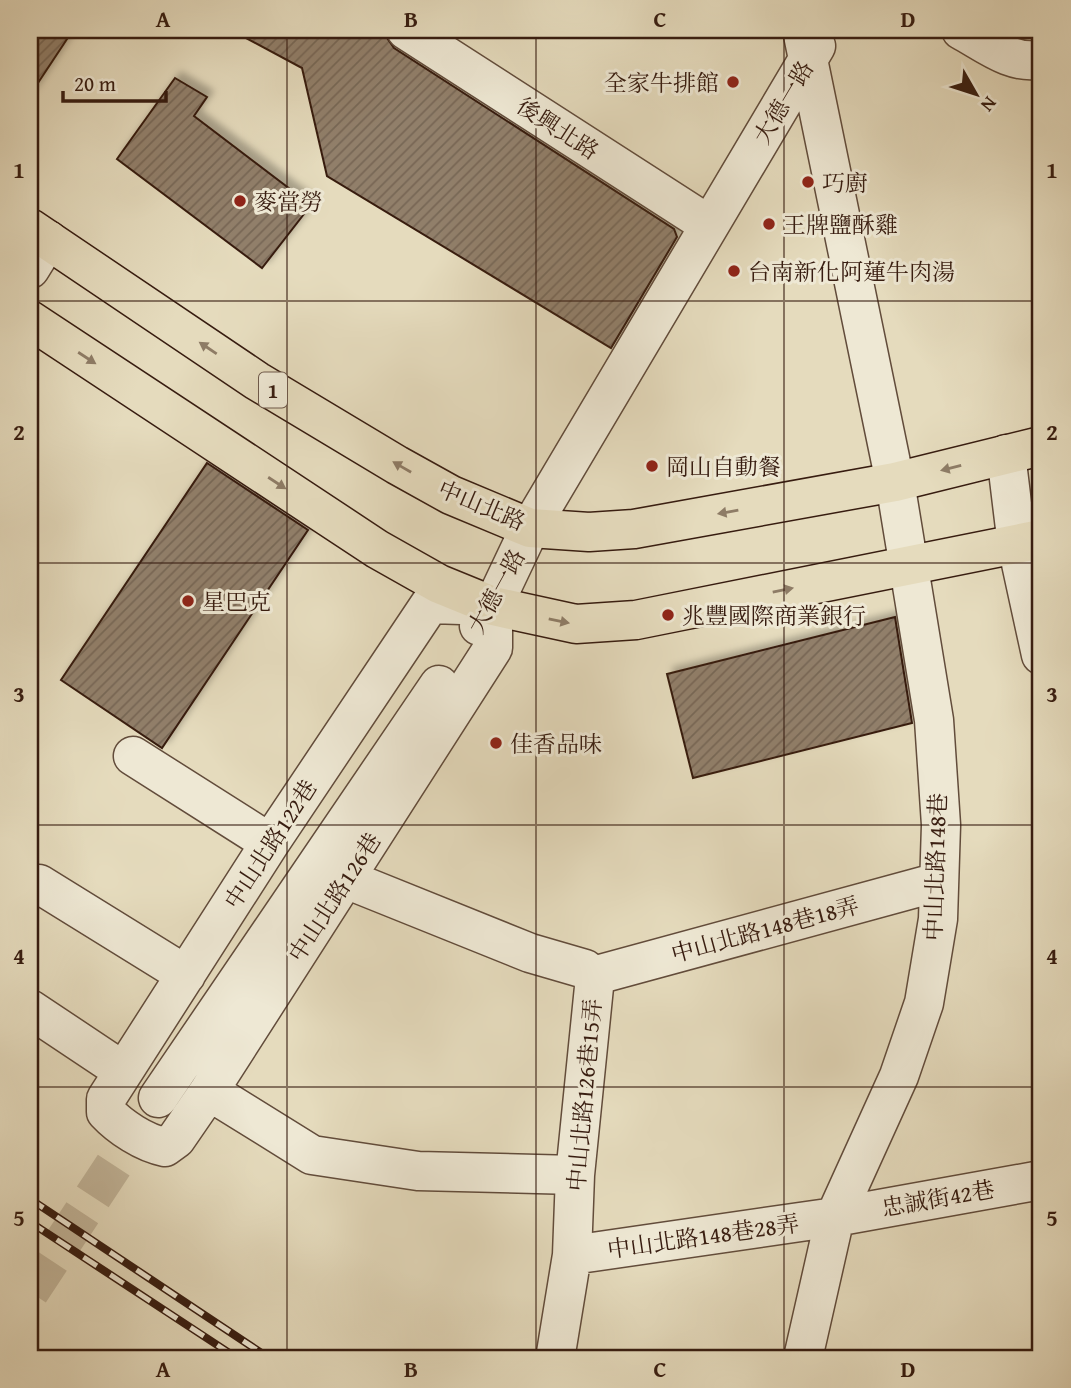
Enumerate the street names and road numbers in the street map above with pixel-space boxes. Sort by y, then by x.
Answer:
street label: 大德一路 [745,54,821,150]
street label: 後興北路 [510,89,606,167]
road number: 1 [259,372,287,408]
street label: 中山北路 [433,472,531,538]
street label: 大德一路 [459,543,533,639]
street label: 中山北路122巷 [216,773,324,915]
street label: 中山北路148巷 [916,792,954,942]
street label: 中山北路126巷 [280,826,388,968]
street label: 中山北路148巷18弄 [667,888,863,970]
street label: 中山北路126巷15弄 [559,997,609,1193]
street label: 忠誠街42巷 [879,1172,997,1224]
street label: 中山北路148巷28弄 [605,1206,801,1266]

